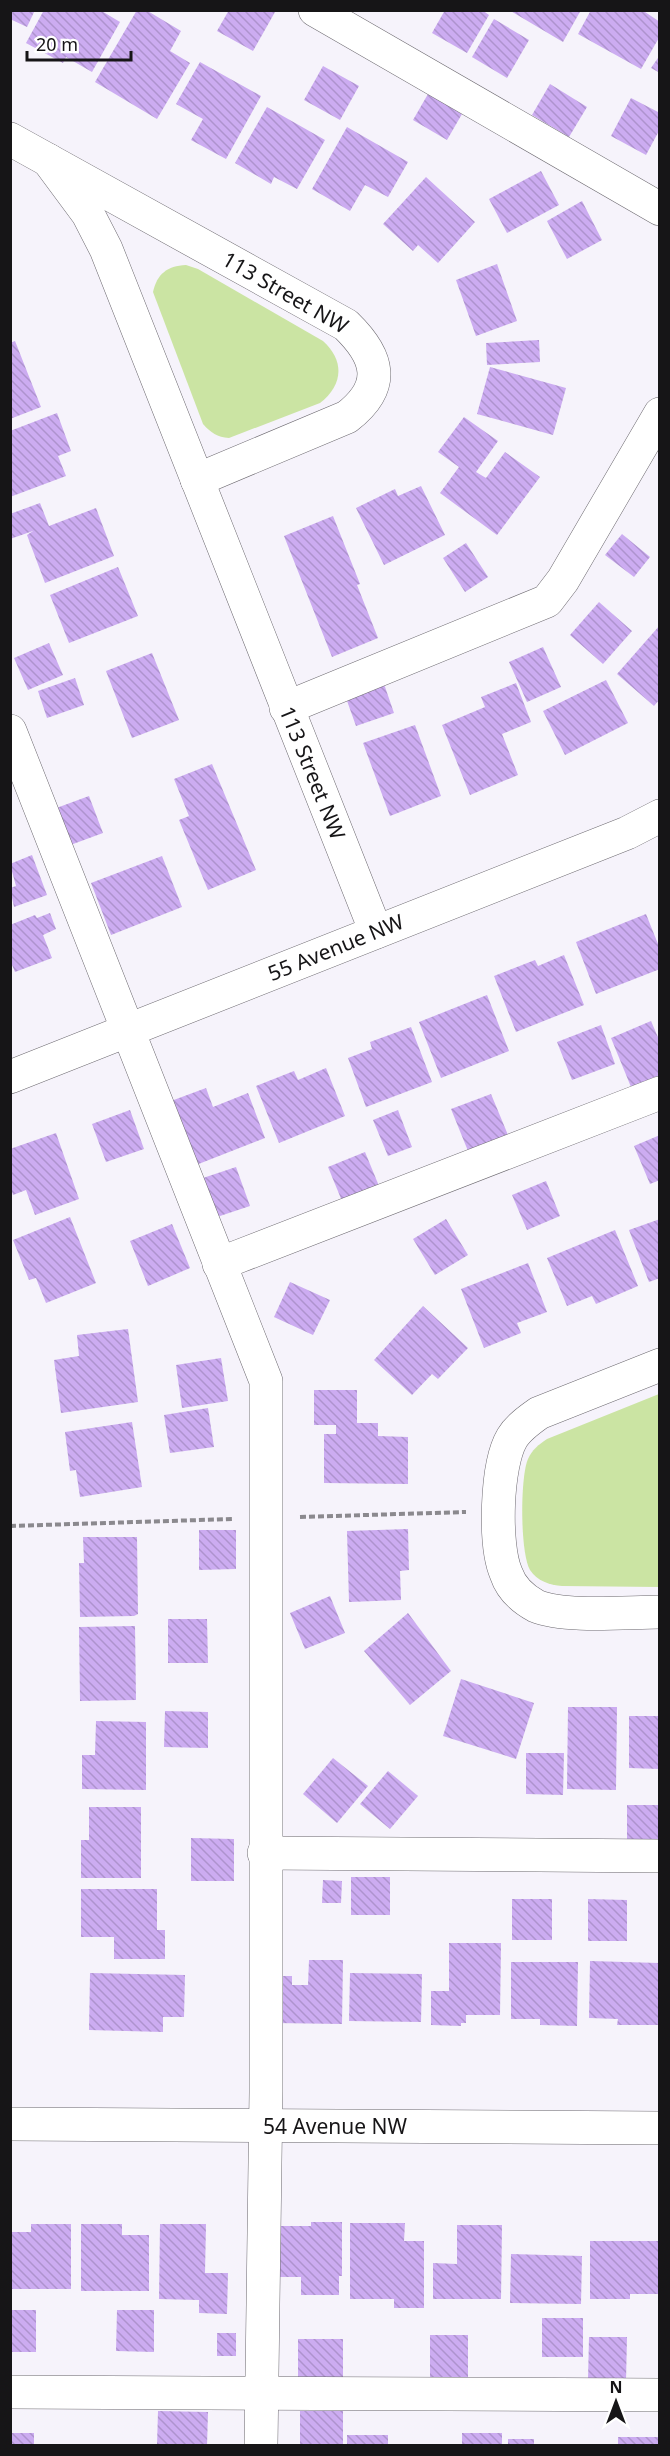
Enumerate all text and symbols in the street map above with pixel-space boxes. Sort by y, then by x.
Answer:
scale bar [27,24,130,62]
text: 20 m [36,32,78,56]
street label: 113 Street NW [217,245,354,340]
street label: 113 Street NW [274,702,353,844]
street label: 55 Avenue NW [264,907,408,987]
street label: 54 Avenue NW [263,2112,408,2140]
north arrow [586,2372,646,2432]
text: N [609,2376,623,2398]

